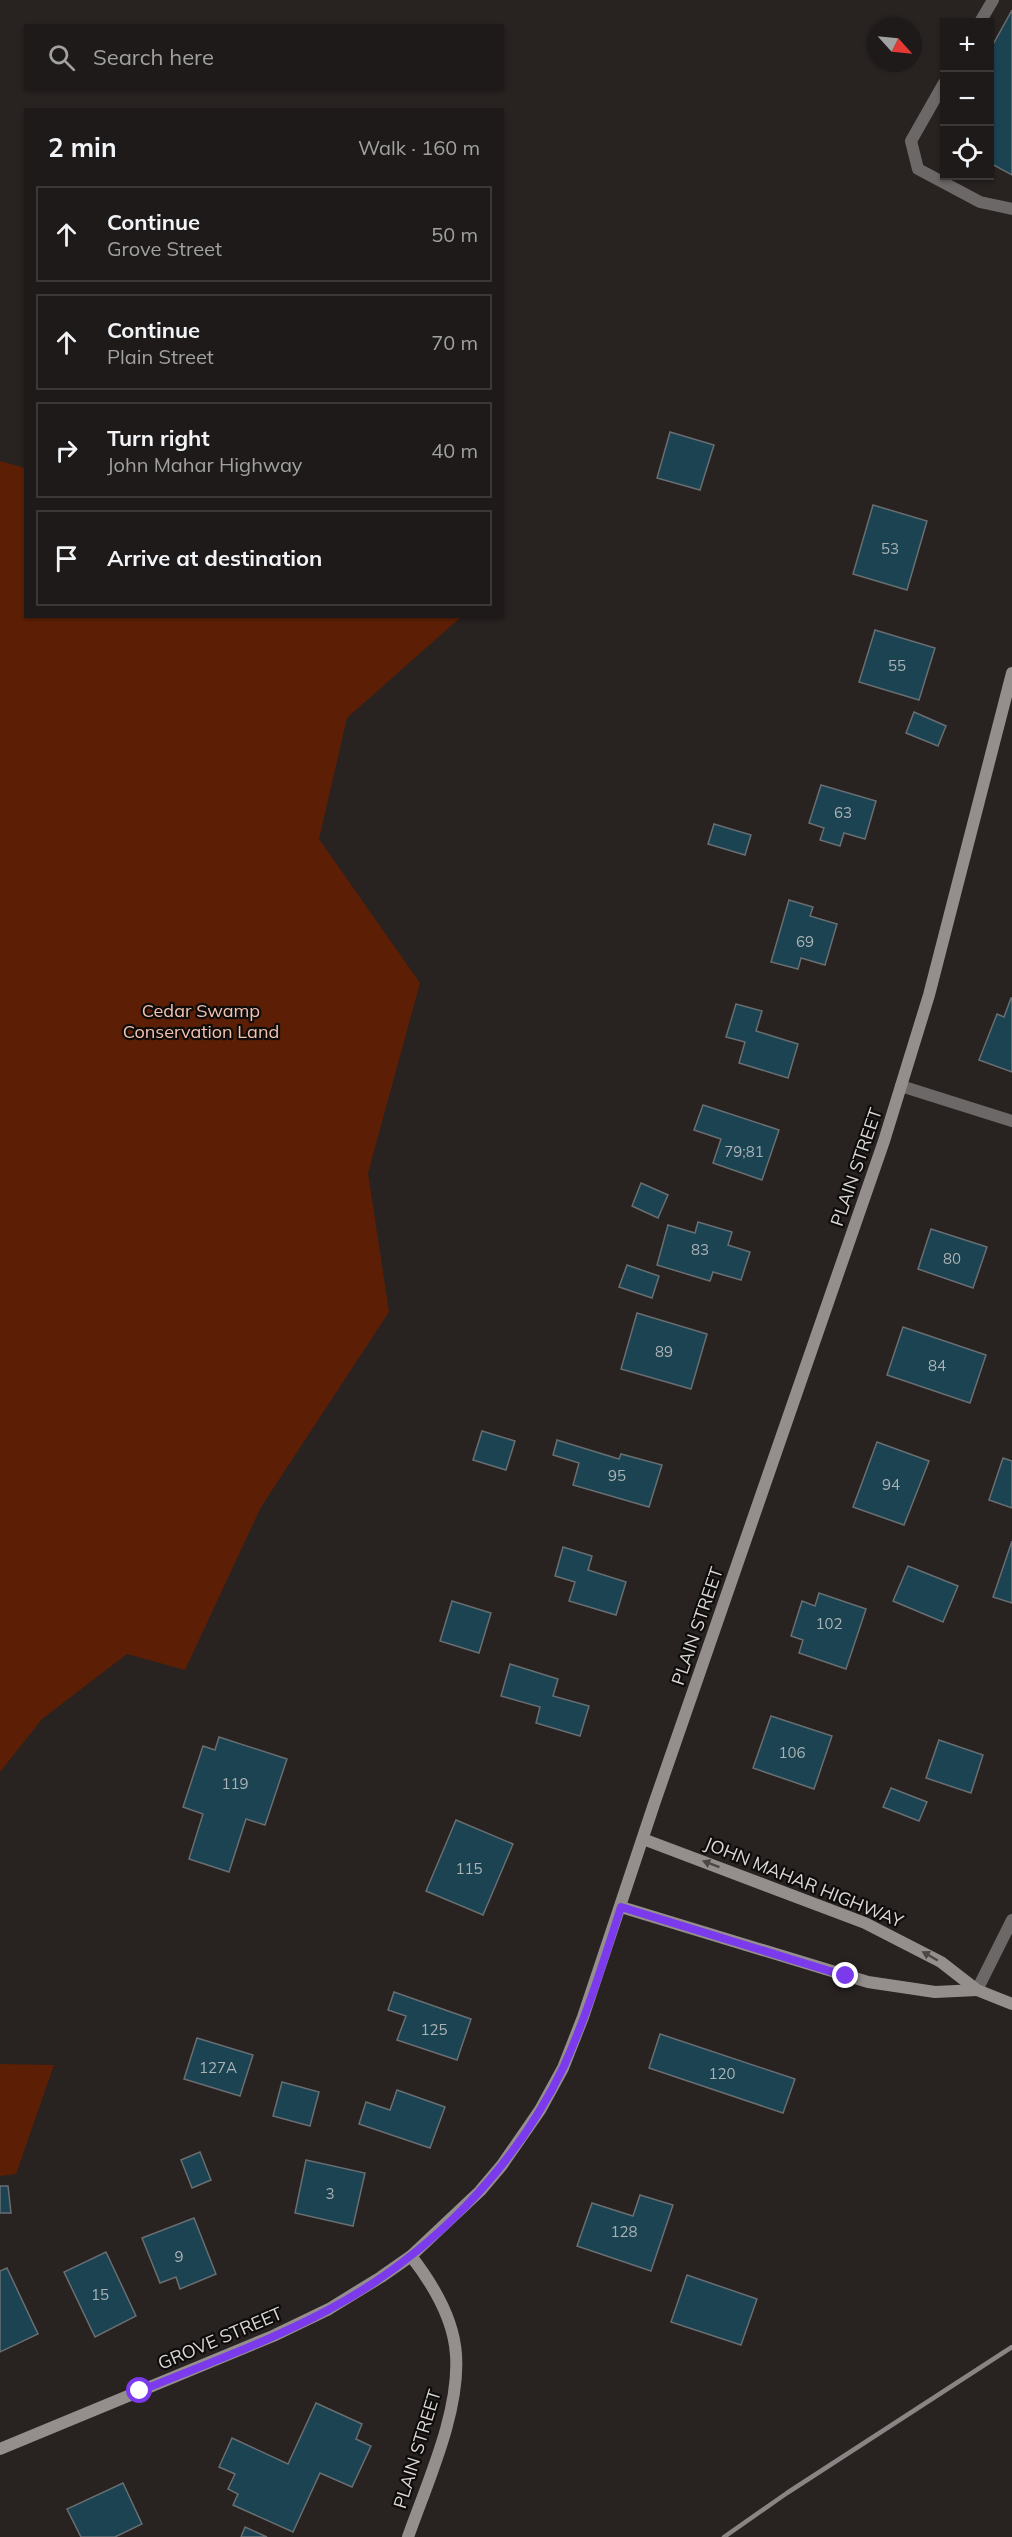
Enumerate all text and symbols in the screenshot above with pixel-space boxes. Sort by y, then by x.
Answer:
north arrow [868,18,922,72]
map controls [940,18,994,180]
button: + [940,18,994,72]
search box [24,24,504,90]
icon: search [45,41,78,74]
text: Search here [93,43,214,71]
button: − [940,72,994,126]
button: locate [940,126,994,180]
text: 2 min [48,131,117,164]
text: Walk · 160 m [358,135,480,160]
text: Continue [107,208,200,236]
icon: ahead [50,218,83,251]
text: 50 m [431,222,478,247]
text: Grove Street [107,236,222,261]
text: Continue [107,316,200,344]
icon: ahead [50,326,83,359]
text: 70 m [431,330,478,355]
text: Plain Street [107,344,214,369]
text: Turn right [107,424,210,452]
icon: right [50,434,83,467]
text: 40 m [431,438,478,463]
text: John Mahar Highway [107,452,302,477]
house number: 53 [881,539,899,558]
icon: arrive [50,542,83,575]
text: Arrive at destination [107,544,322,572]
house number: 55 [888,656,906,675]
house number: 63 [834,803,852,822]
house number: 69 [796,932,814,951]
park label: Cedar Swamp Conservation Land [123,999,279,1043]
street label: PLAIN STREET [825,1105,887,1229]
house number: 79;81 [724,1142,764,1161]
house number: 83 [691,1240,709,1259]
house number: 80 [943,1249,961,1268]
house number: 89 [655,1342,673,1361]
house number: 84 [928,1356,946,1375]
house number: 95 [608,1466,626,1485]
house number: 94 [882,1475,900,1494]
street label: PLAIN STREET [666,1564,728,1688]
house number: 102 [815,1614,843,1633]
house number: 106 [778,1743,806,1762]
house number: 119 [221,1774,249,1793]
street label: JOHN MAHAR HIGHWAY [701,1832,908,1933]
house number: 115 [455,1859,483,1878]
one-way arrow [702,1859,720,1868]
one-way arrow [921,1951,938,1961]
route end [832,1962,858,1988]
house number: 125 [420,2020,448,2039]
house number: 127A [199,2058,237,2077]
house number: 120 [708,2064,736,2083]
house number: 3 [325,2184,335,2203]
house number: 128 [610,2222,638,2241]
house number: 9 [174,2247,184,2266]
house number: 15 [91,2285,109,2304]
street label: GROVE STREET [154,2301,286,2375]
route start [126,2377,152,2403]
street label: PLAIN STREET [388,2387,446,2511]

